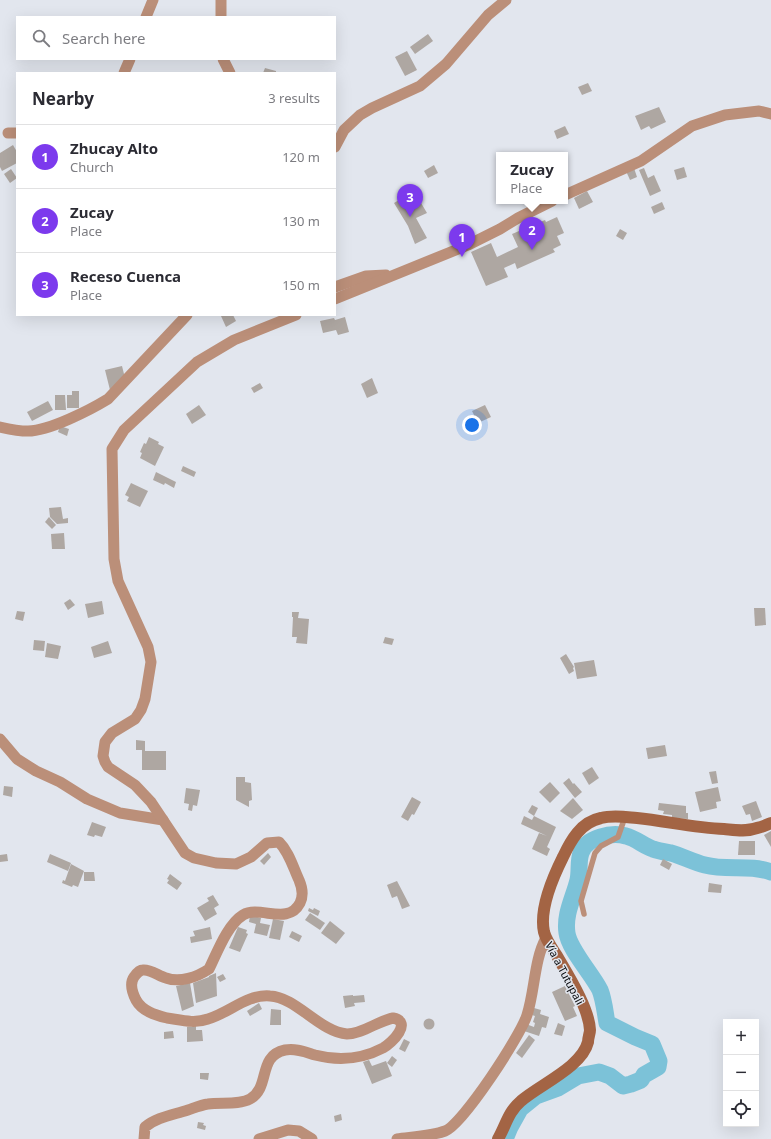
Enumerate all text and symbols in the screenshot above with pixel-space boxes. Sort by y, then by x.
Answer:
search box [16,16,336,60]
icon: search [30,27,52,49]
text: Search here [62,28,145,48]
text: Nearby [32,87,94,110]
text: 3 results [268,89,320,107]
text: Zhucay Alto [70,138,158,158]
text: 1 [41,148,49,166]
text: 120 m [282,148,320,166]
popup [496,152,568,204]
text: Church [70,158,114,176]
text: Zucay [510,159,554,179]
text: Place [510,179,542,197]
pin: 3 [397,184,423,217]
text: Zucay [70,202,114,222]
text: 2 [41,212,49,230]
text: 130 m [282,212,320,230]
pin: 2 [519,217,545,250]
text: Place [70,222,102,240]
pin: 1 [449,224,475,257]
text: Receso Cuenca [70,266,181,286]
text: 3 [41,276,49,294]
text: 150 m [282,276,320,294]
text: Place [70,286,102,304]
your location [462,415,482,435]
street label: Vía a Tutupali [542,939,588,1007]
map controls [723,1019,759,1127]
button: + [723,1019,759,1055]
button: − [723,1055,759,1091]
button: locate [723,1091,759,1127]

